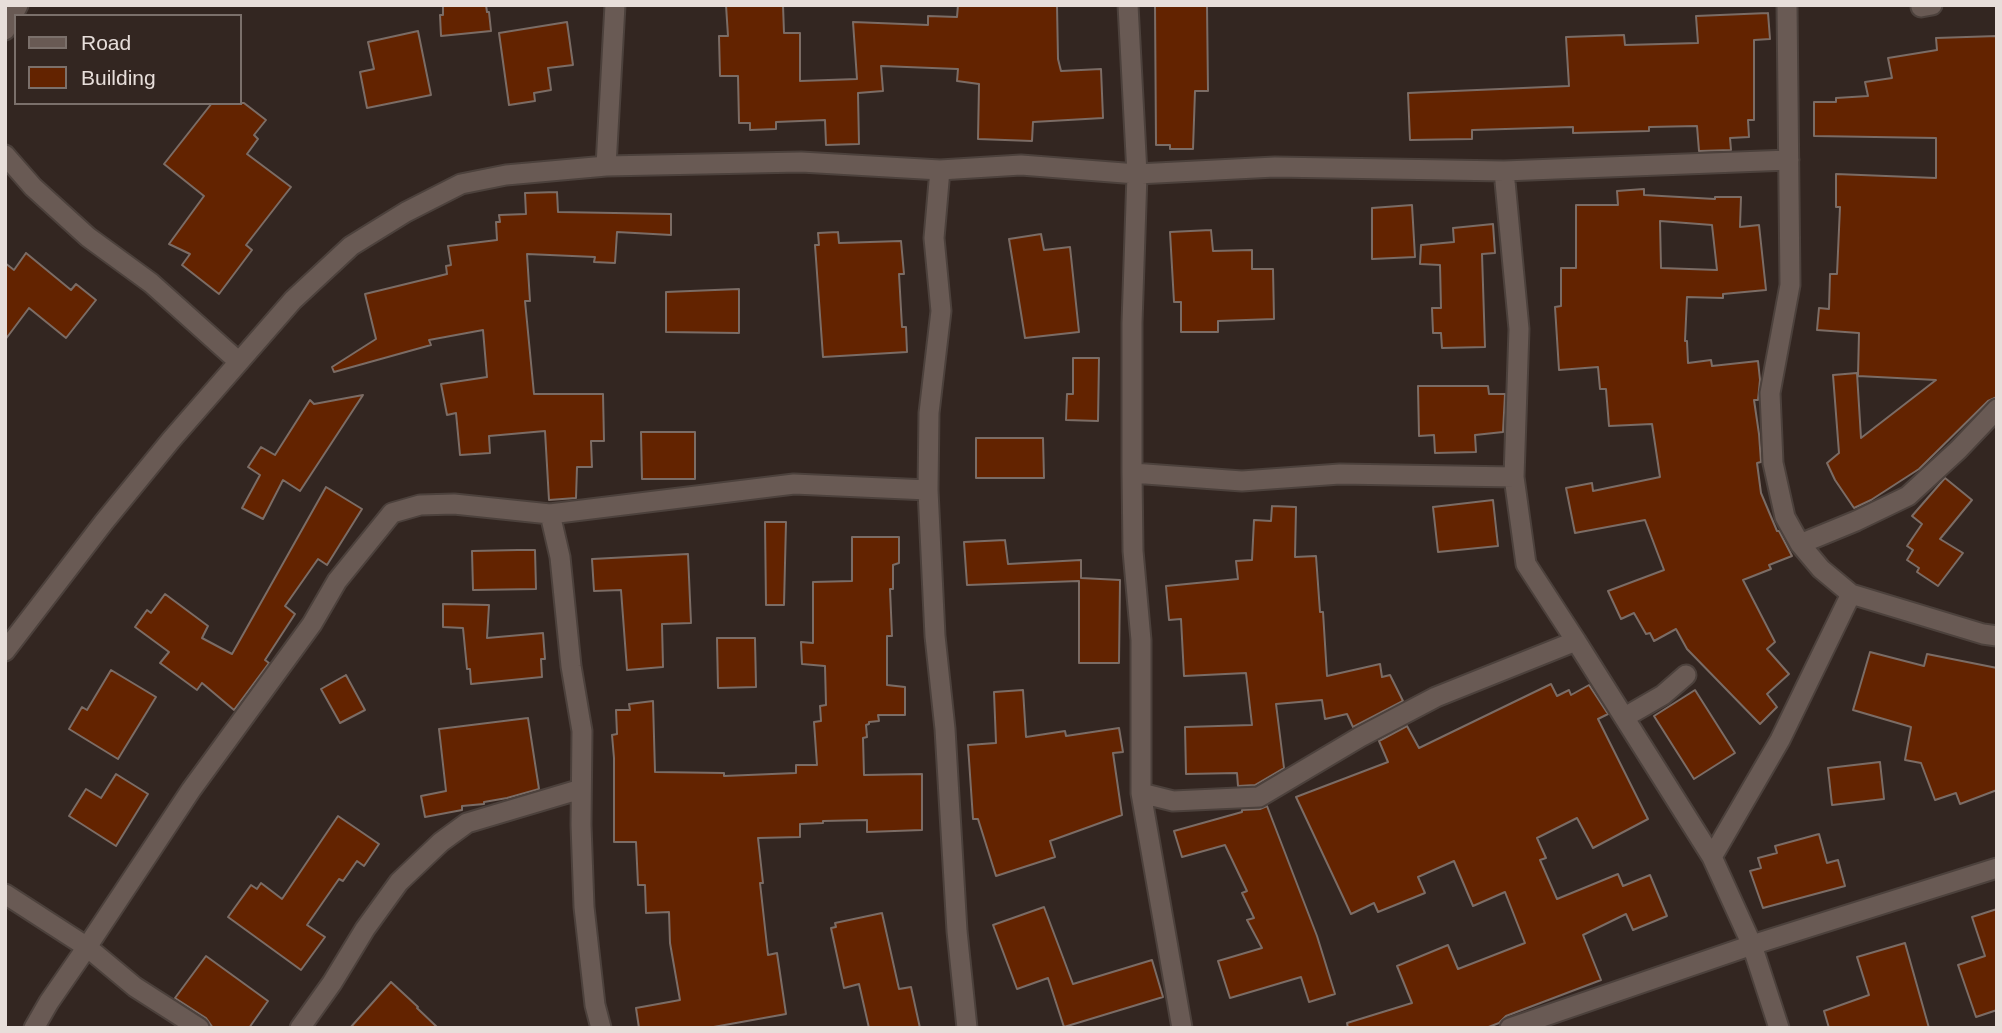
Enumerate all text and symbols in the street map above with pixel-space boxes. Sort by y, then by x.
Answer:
legend [14,14,242,105]
text: Road [81,31,131,54]
text: Building [81,66,156,89]

